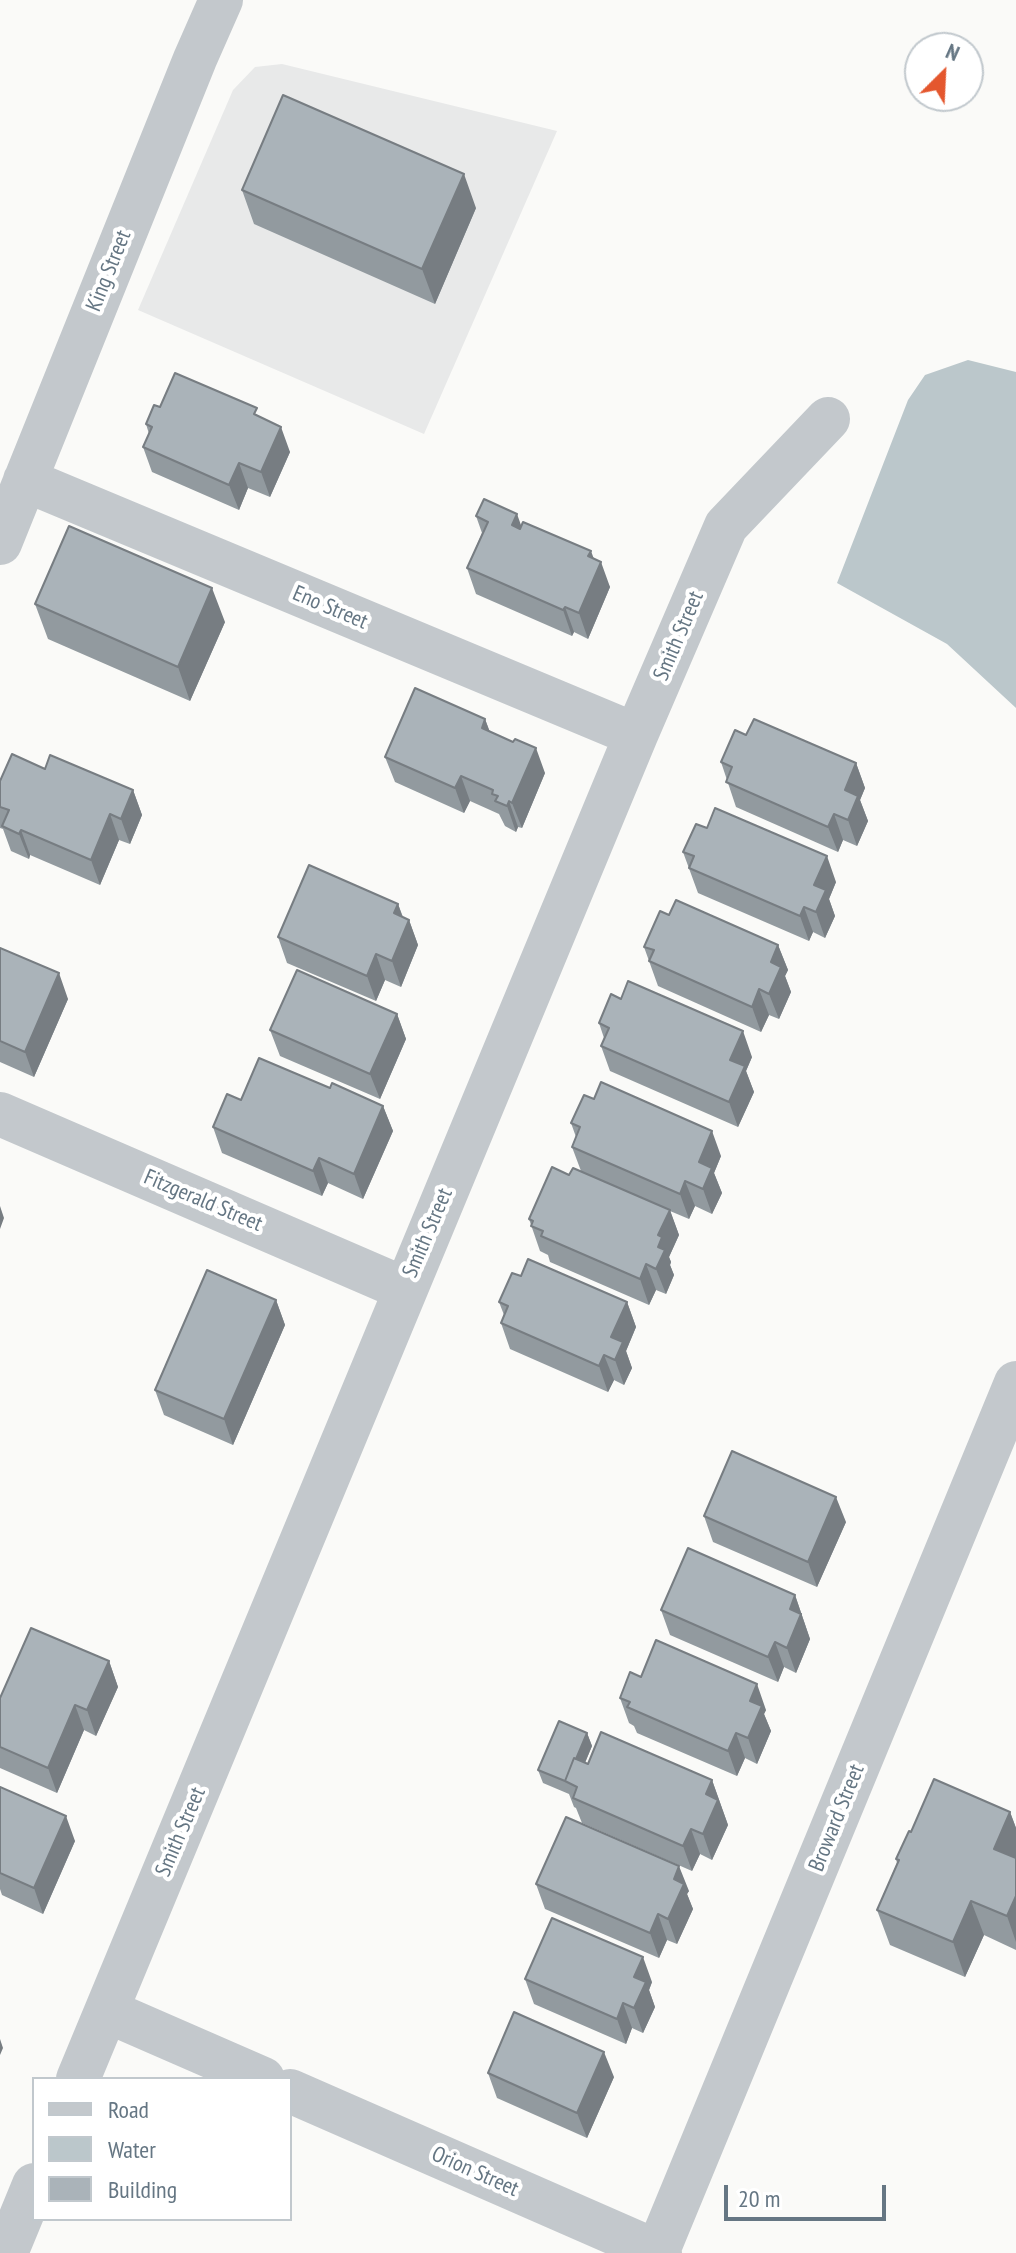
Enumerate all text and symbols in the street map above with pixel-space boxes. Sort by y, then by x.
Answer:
north arrow [904,32,984,112]
text: N [942,37,964,67]
street label: King Street [81,227,137,315]
street label: Eno Street [289,580,371,636]
street label: Smith Street [648,587,710,685]
street label: Fitzgerald Street [140,1164,266,1238]
street label: Smith Street [397,1184,459,1282]
street label: Broward Street [804,1761,870,1875]
street label: Smith Street [150,1783,212,1881]
legend [32,2077,292,2221]
text: Road [108,2094,149,2125]
text: Water [108,2134,156,2165]
street label: Orion Street [427,2141,523,2203]
scale bar [728,2169,890,2219]
text: Building [108,2174,177,2205]
text: 20 m [738,2183,780,2214]

